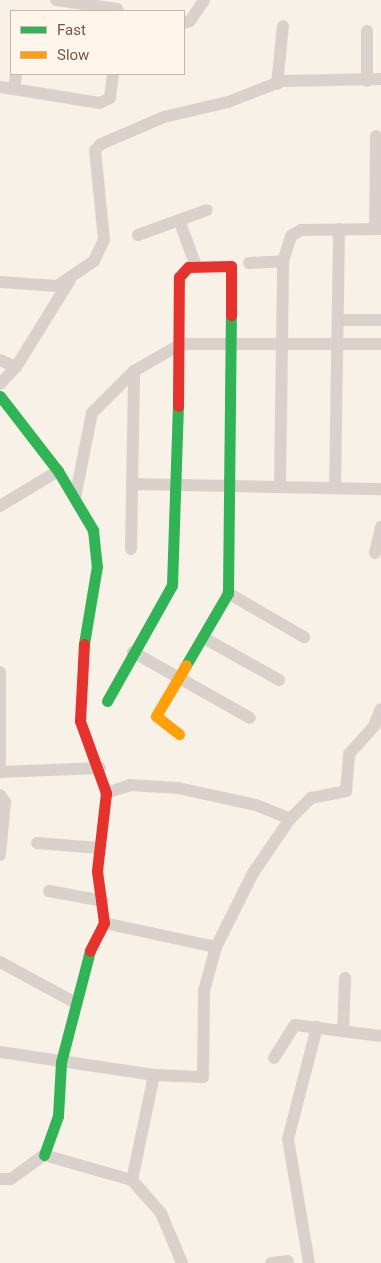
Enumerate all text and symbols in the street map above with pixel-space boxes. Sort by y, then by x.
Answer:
legend [10,10,185,75]
text: Fast [57,21,86,39]
text: Slow [57,46,89,64]

